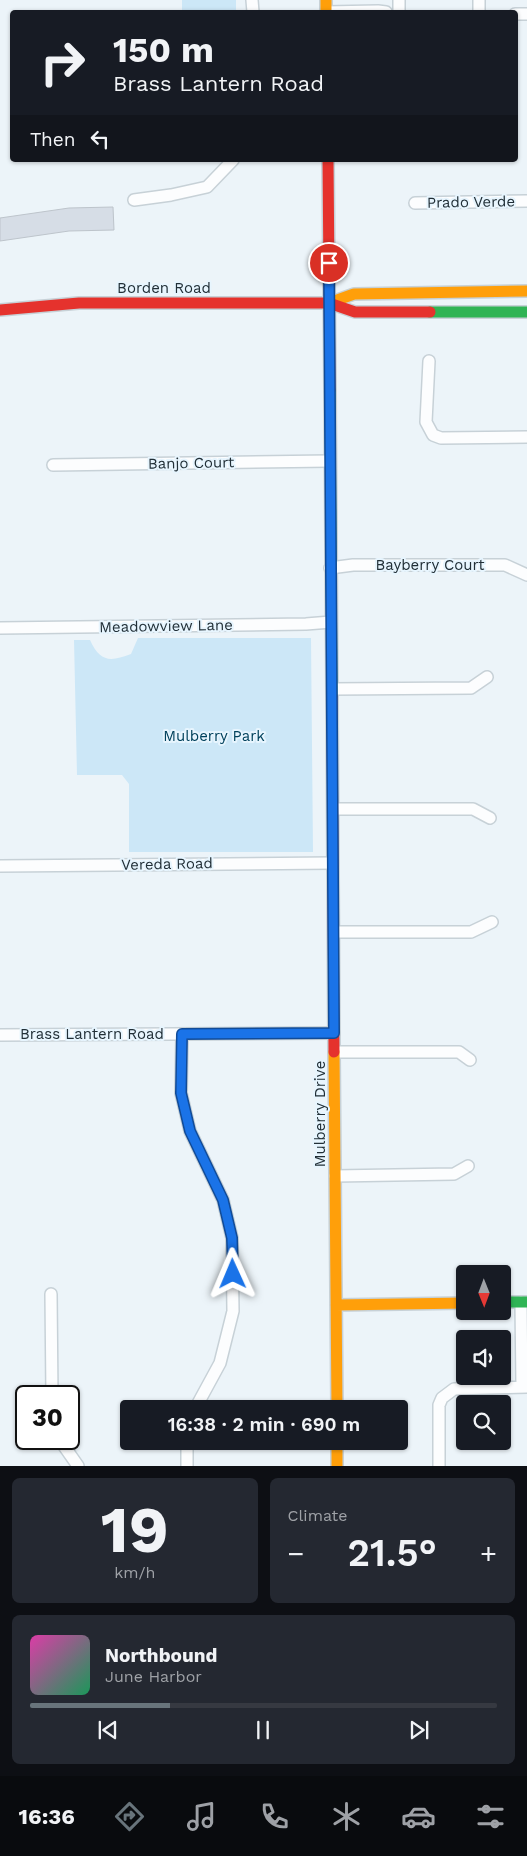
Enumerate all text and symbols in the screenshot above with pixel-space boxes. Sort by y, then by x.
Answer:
text: 150 m [113,29,214,71]
icon: right [30,30,95,95]
text: Brass Lantern Road [113,71,324,96]
icon: left [86,125,114,153]
text: Then [30,128,76,151]
street label: Prado Verde [427,192,515,212]
pin [308,242,350,284]
icon: arrive [315,249,343,277]
street label: Borden Road [117,279,211,297]
street label: Banjo Court [148,453,235,473]
street label: Bayberry Court [376,556,485,574]
street label: Meadowview Lane [99,616,233,636]
park label: Mulberry Park [163,727,265,745]
street label: Vereda Road [121,854,213,874]
street label: Brass Lantern Road [20,1025,164,1043]
street label: Mulberry Drive [311,1061,329,1167]
position arrow [206,1247,258,1299]
north arrow [456,1265,511,1320]
map controls [456,1265,511,1450]
button: sound [456,1330,511,1385]
speed limit sign: 30 [15,1385,80,1450]
button: search [456,1395,511,1450]
text: 16:38 · 2 min · 690 m [168,1413,360,1436]
text: 19 [101,1492,169,1568]
text: Climate [288,1506,348,1525]
text: 21.5° [348,1531,437,1575]
text: − [288,1537,304,1570]
text: + [480,1537,497,1570]
text: km/h [114,1563,155,1582]
text: Northbound [105,1644,217,1667]
text: June Harbor [105,1667,202,1686]
icon: previous [94,1716,122,1744]
icon: pause [249,1716,277,1744]
icon: next [405,1716,433,1744]
icon: directions [112,1799,147,1834]
icon: music [184,1799,219,1834]
icon: phone [257,1799,292,1834]
icon: climate [329,1799,364,1834]
icon: car [401,1799,436,1834]
icon: filters [473,1799,508,1834]
text: 16:36 [19,1804,75,1829]

